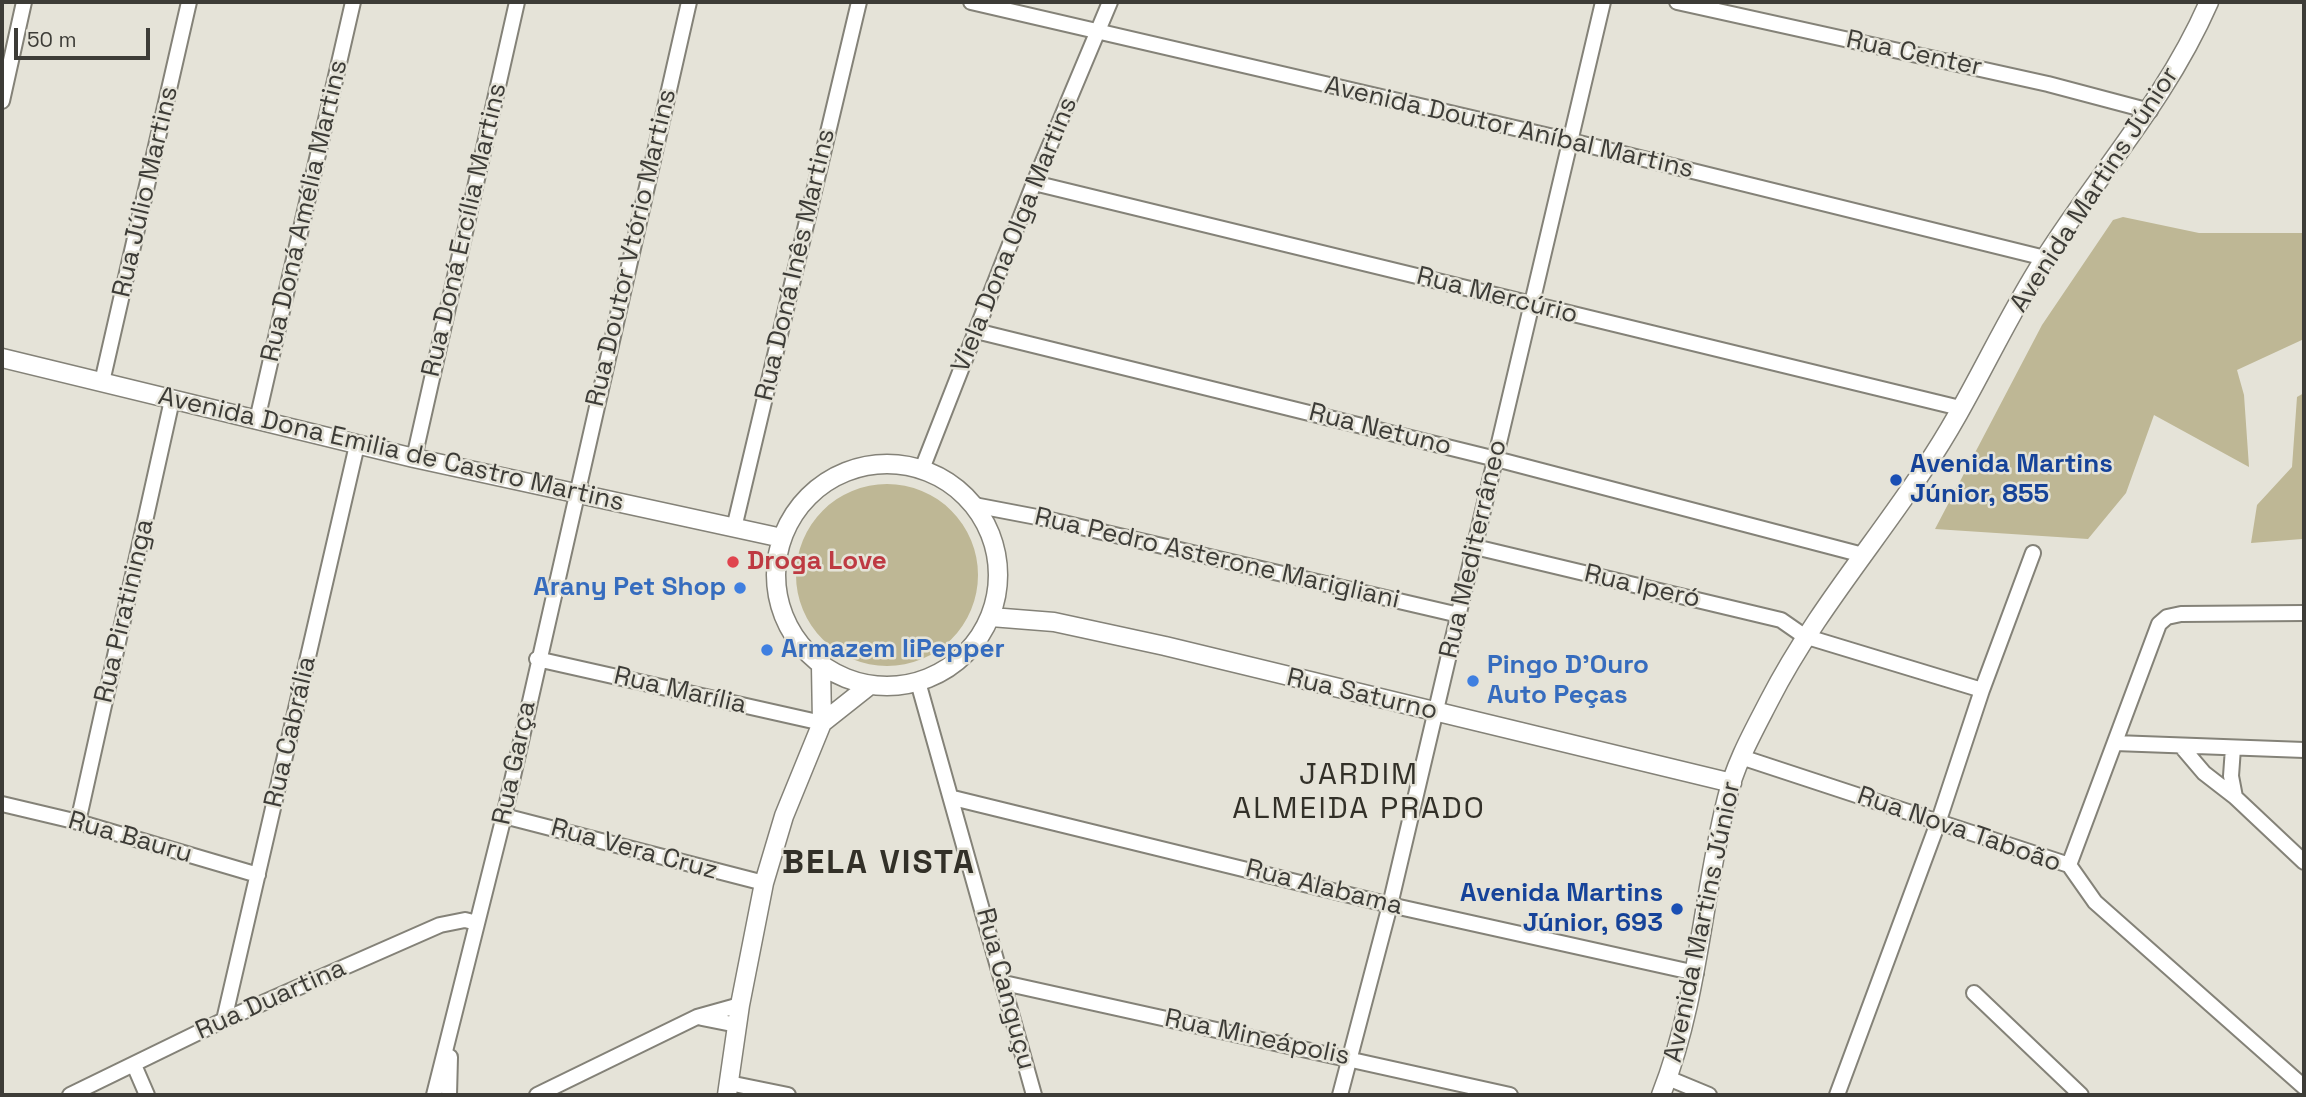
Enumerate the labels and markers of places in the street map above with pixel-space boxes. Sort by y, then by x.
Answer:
place label: Avenida Martins Júnior, 855 [1910,449,2113,510]
marker: Avenida Martins Júnior, 855 [1888,472,1904,488]
place label: Droga Love [747,546,887,578]
marker: Droga Love [725,554,741,570]
place label: Arany Pet Shop [533,572,726,604]
marker: Arany Pet Shop [732,580,748,596]
place label: Armazem liPepper [781,634,1005,666]
marker: Armazem liPepper [759,642,775,658]
place label: Pingo D'Ouro Auto Peças [1487,650,1649,712]
marker: Pingo D'Ouro Auto Peças [1465,673,1481,689]
place label: Avenida Martins Júnior, 693 [1460,878,1663,940]
marker: Avenida Martins Júnior, 693 [1669,901,1685,917]

